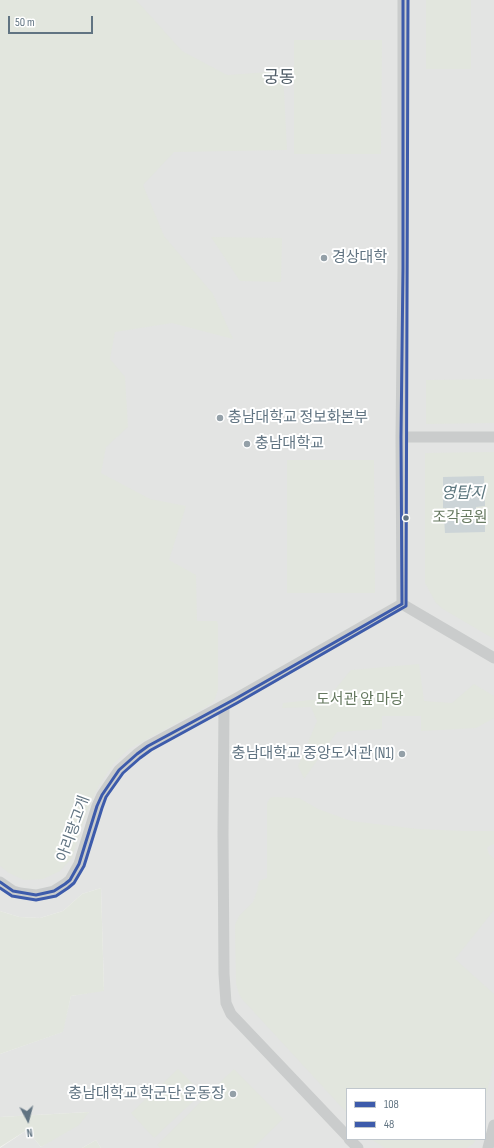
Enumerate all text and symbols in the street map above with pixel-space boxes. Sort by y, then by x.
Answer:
scale bar [10,8,95,34]
text: 50 m [15,15,35,30]
district label: 궁동 [263,69,295,89]
place label: 경상대학 [332,249,387,267]
marker: 경상대학 [319,253,329,263]
place label: 충남대학교 정보화본부 [228,409,368,427]
marker: 충남대학교 정보화본부 [215,413,225,423]
place label: 충남대학교 [255,435,324,453]
marker: 충남대학교 [242,439,252,449]
water label: 영탑지 [441,484,485,504]
park label: 조각공원 [432,509,488,527]
unlabelled marker [401,513,411,523]
park label: 도서관 앞 마당 [316,691,404,709]
place label: 충남대학교 중앙도서관 (N1) [232,745,394,763]
marker: 충남대학교 중앙도서관 (N1) [397,749,407,759]
street label: 아리랑고개 [54,794,94,864]
place label: 충남대학교 학군단 운동장 [68,1085,225,1103]
legend [346,1088,486,1140]
marker: 충남대학교 학군단 운동장 [228,1089,238,1099]
text: 108 [384,1097,399,1112]
north arrow [8,1100,48,1140]
text: 48 [384,1117,394,1132]
text: N [26,1126,33,1139]

